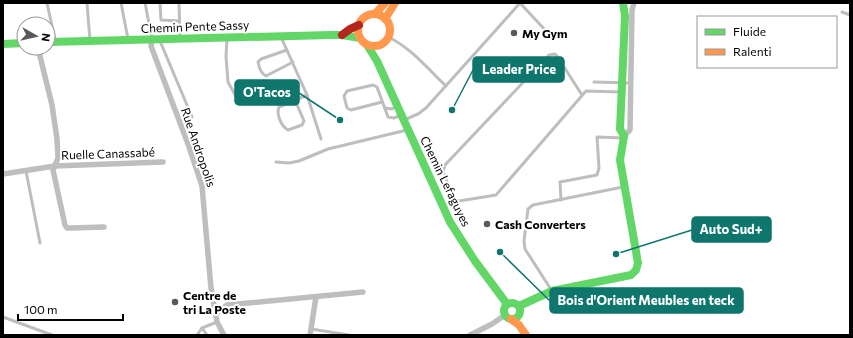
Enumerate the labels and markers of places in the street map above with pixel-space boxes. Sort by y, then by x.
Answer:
place label: My Gym [522,26,568,40]
marker: My Gym [509,28,519,38]
callout: Leader Price [473,57,564,82]
callout: O'Tacos [235,80,299,105]
place label: Cash Converters [495,217,586,231]
callout: Auto Sud+ [692,217,771,242]
marker: Cash Converters [482,219,492,229]
place label: Centre de tri La Poste [183,288,246,316]
callout: Bois d'Orient Meubles en teck [550,288,743,313]
marker: Centre de tri La Poste [170,297,180,307]

